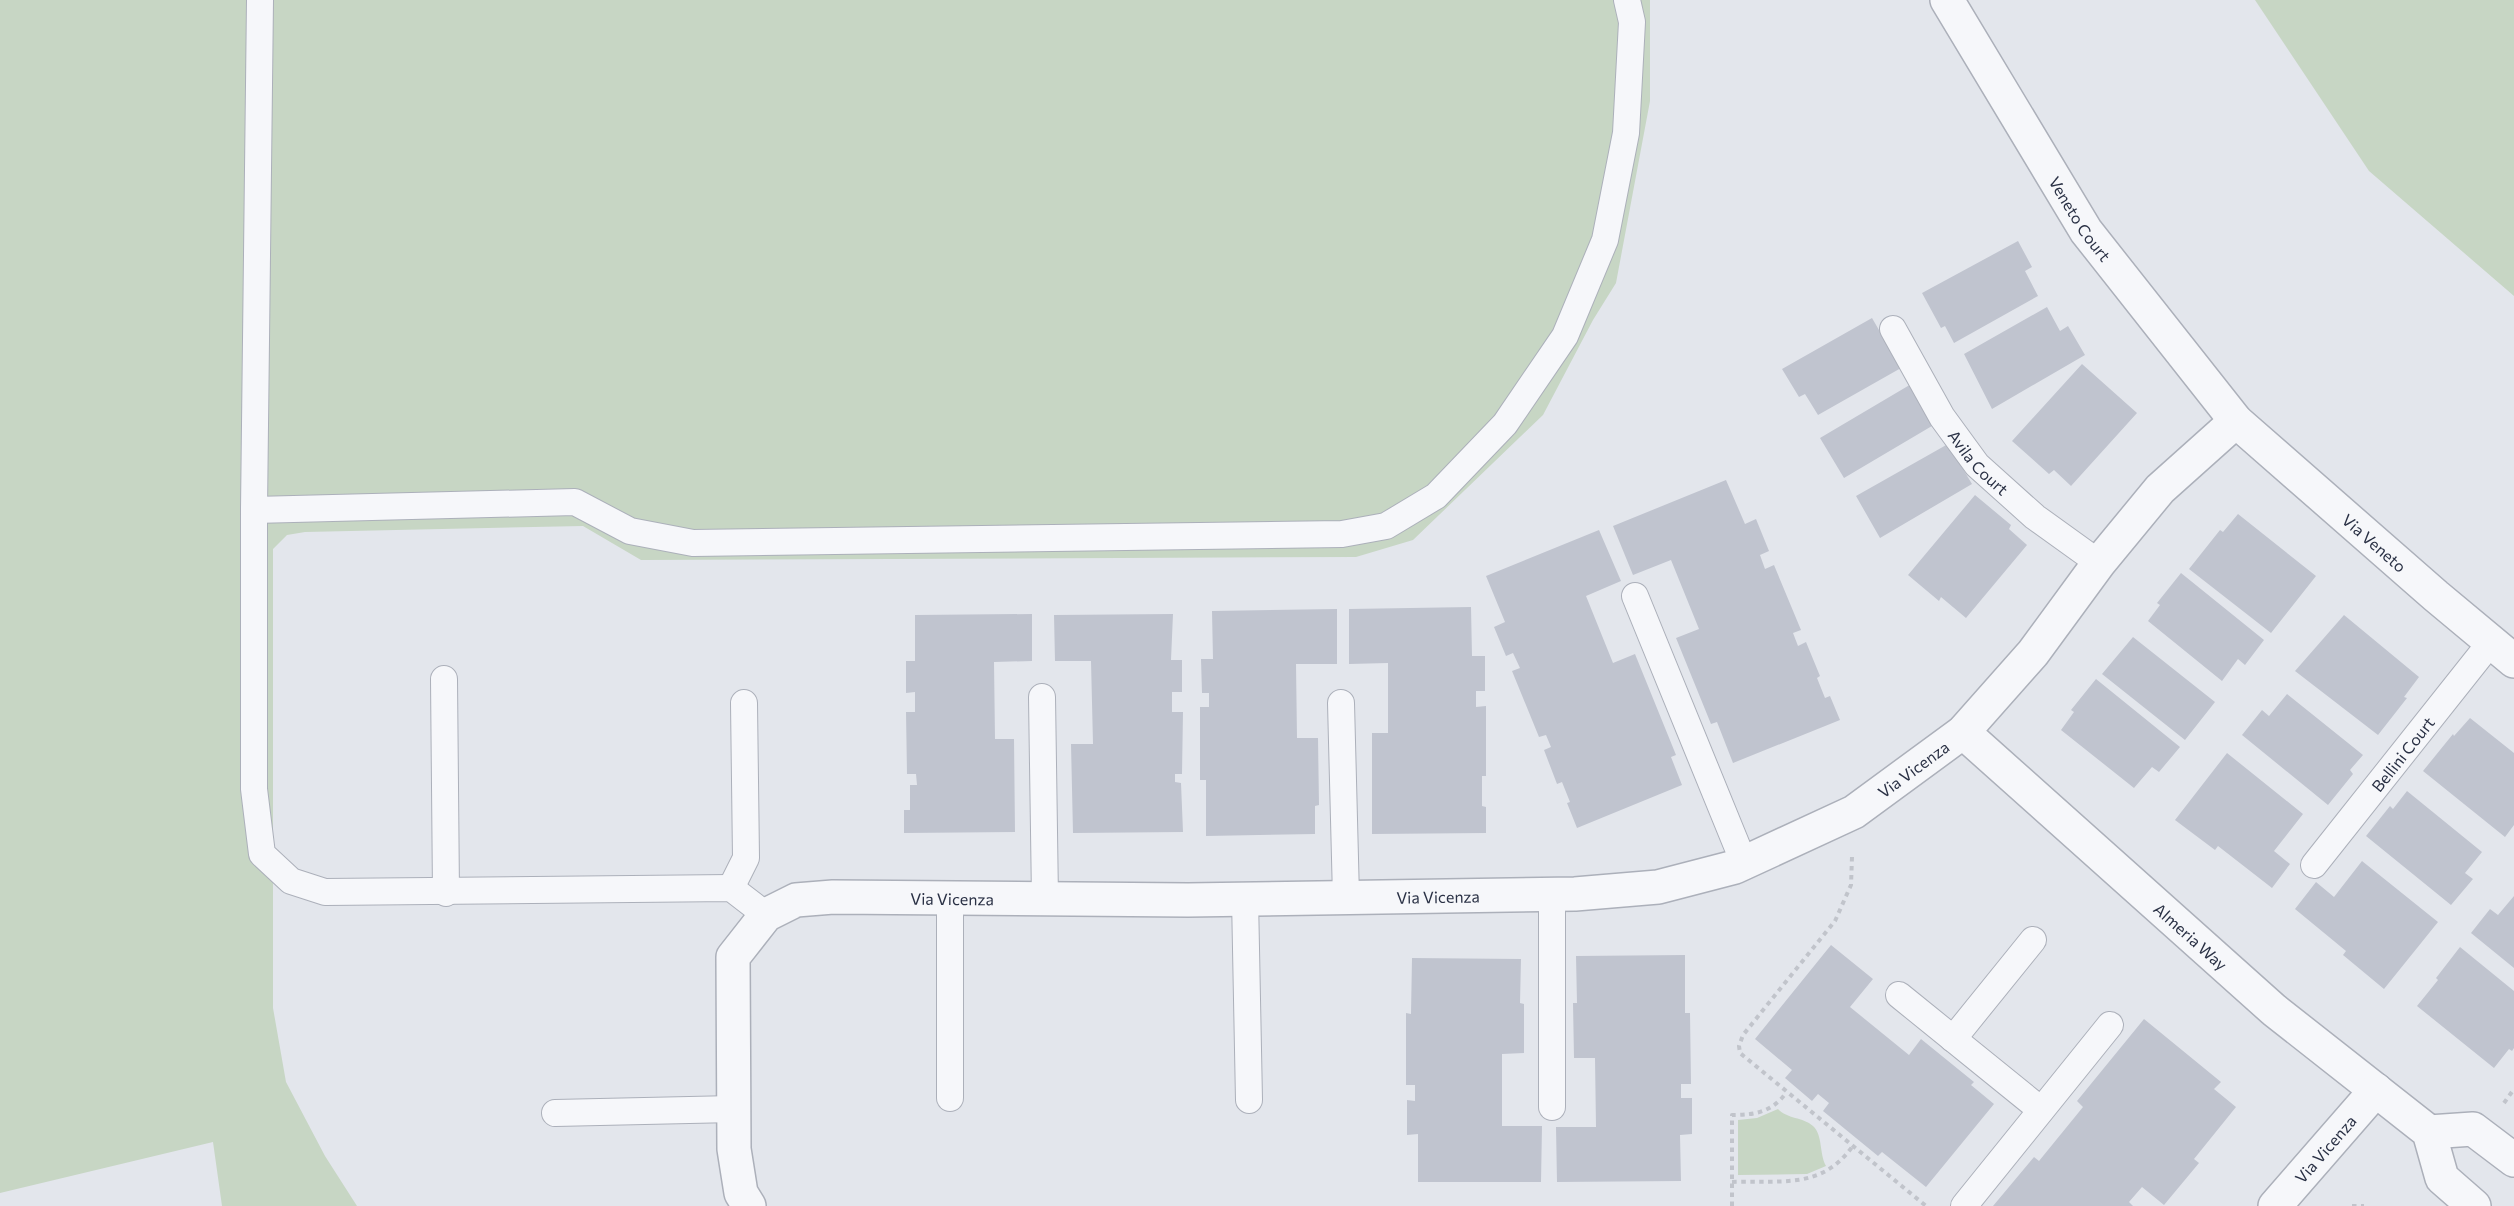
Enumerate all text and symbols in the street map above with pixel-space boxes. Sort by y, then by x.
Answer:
street label: Veneto Court [2046,173,2115,265]
street label: Avila Court [1945,426,2013,499]
street label: Via Veneto [2339,509,2410,575]
street label: Bellini Court [2367,712,2438,795]
street label: Via Vicenza [1874,736,1952,801]
street label: Via Vicenza [1396,886,1480,906]
street label: Via Vicenza [910,888,994,908]
street label: Almeria Way [2151,898,2232,973]
street label: Via Vicenza [2290,1111,2360,1186]

